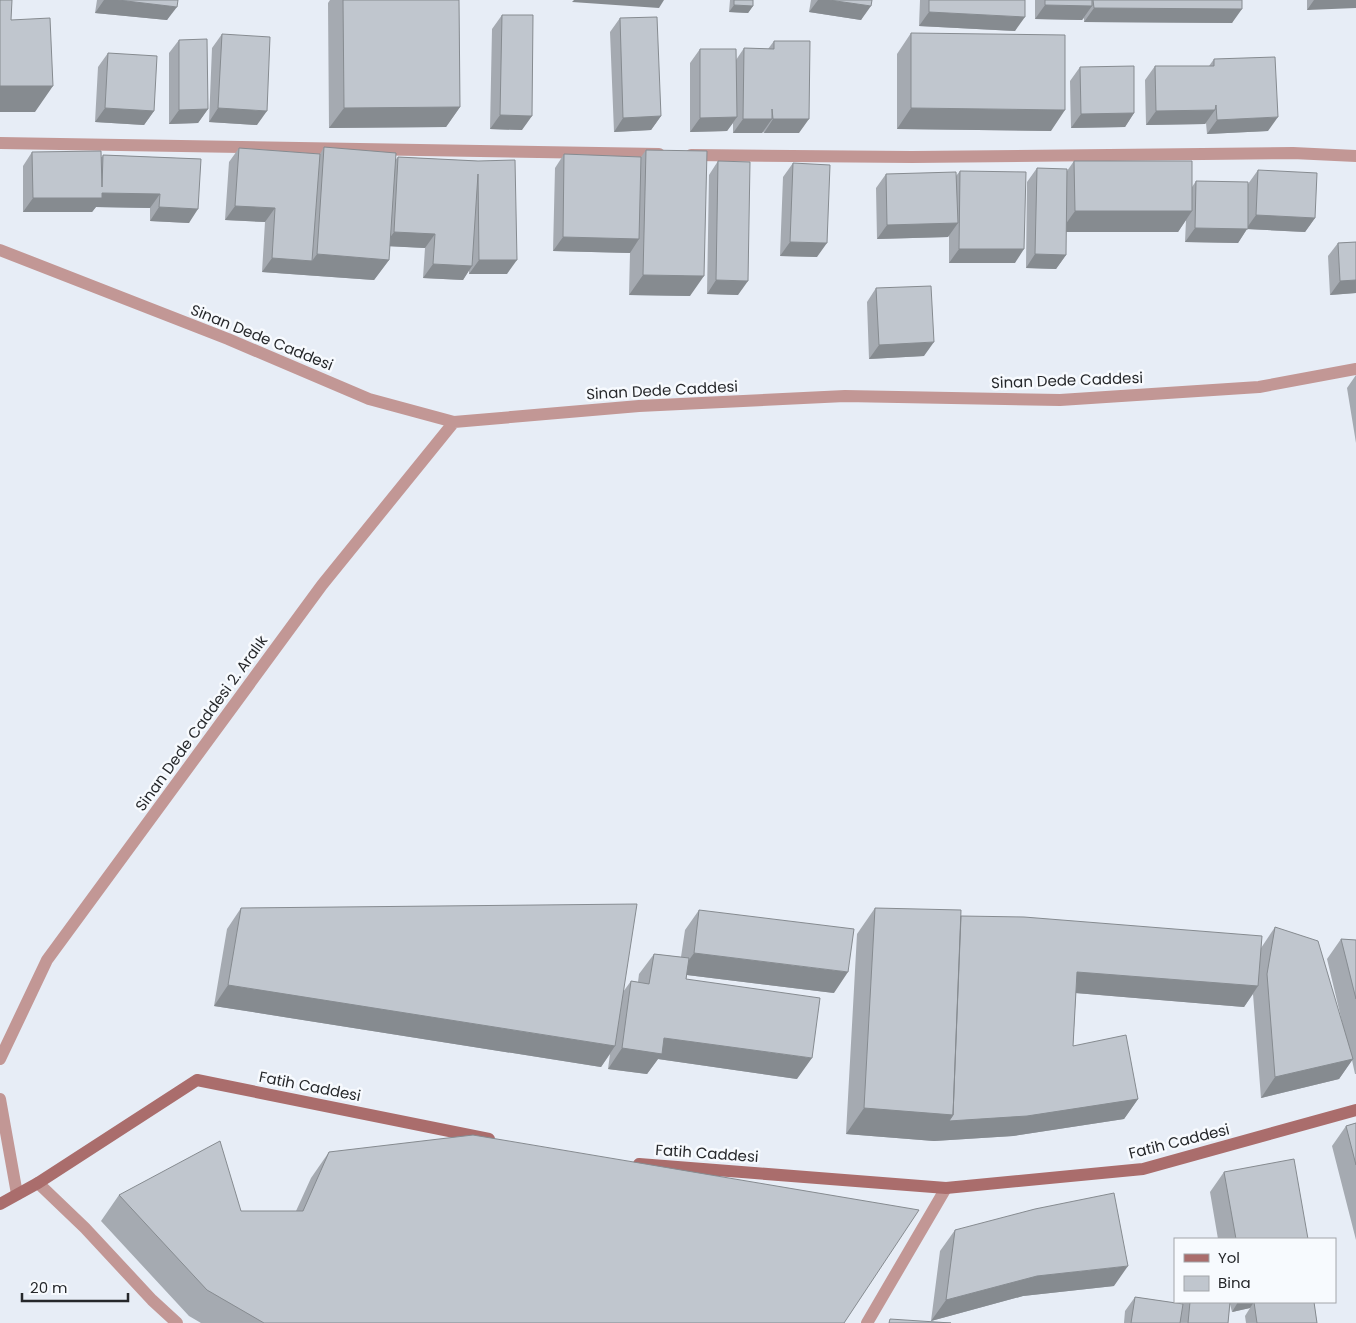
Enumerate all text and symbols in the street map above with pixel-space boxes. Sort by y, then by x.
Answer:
street label: Sinan Dede Caddesi [188,299,336,375]
street label: Sinan Dede Caddesi [991,367,1143,393]
street label: Sinan Dede Caddesi [586,376,738,404]
street label: Sinan Dede Caddesi 2. Aralık [130,631,272,815]
street label: Fatih Caddesi [257,1066,363,1106]
street label: Fatih Caddesi [1126,1118,1232,1164]
street label: Fatih Caddesi [655,1139,759,1167]
legend [1174,1238,1336,1303]
text: Yol [1218,1247,1240,1268]
scale bar [22,1270,129,1302]
text: Bina [1218,1272,1251,1293]
text: 20 m [30,1277,68,1298]

